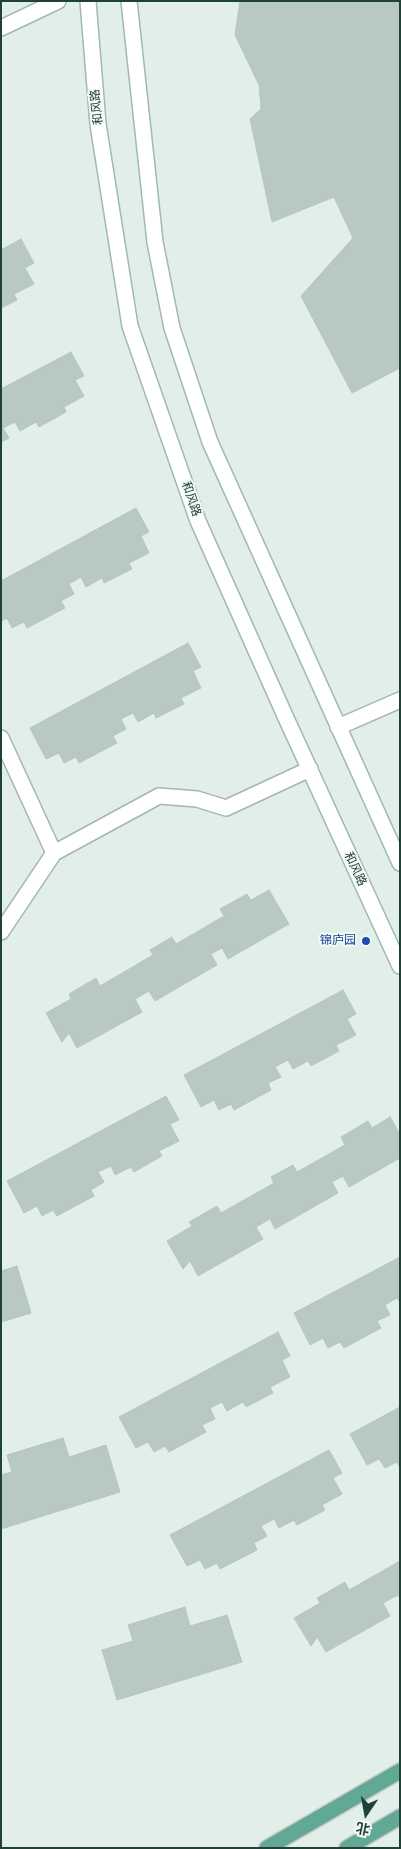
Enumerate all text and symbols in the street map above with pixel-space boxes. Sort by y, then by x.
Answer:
street label: 和风路 [88,88,106,126]
street label: 和风路 [178,480,204,518]
street label: 和风路 [341,850,369,888]
place label: 锦庐园 [320,934,356,948]
marker: 锦庐园 [360,935,372,947]
north arrow [341,1789,391,1839]
text: 北 [354,1818,372,1840]

